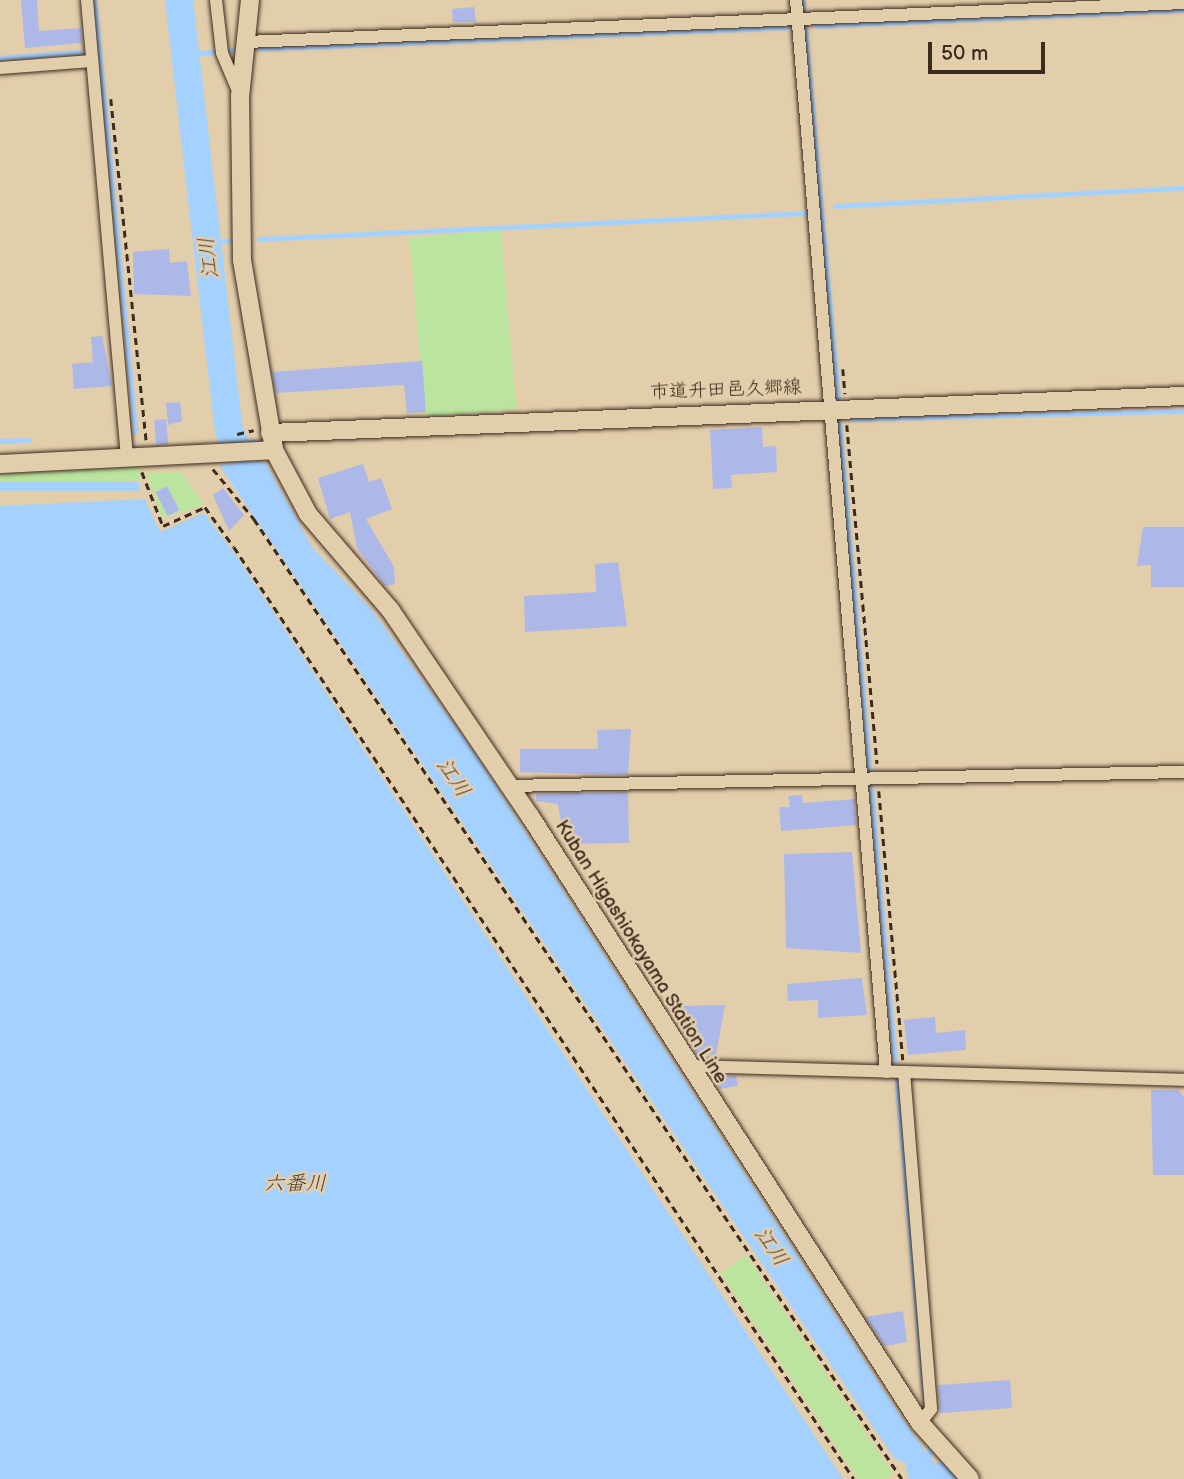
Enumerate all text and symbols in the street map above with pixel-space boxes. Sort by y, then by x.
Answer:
scale bar [932,28,1049,72]
text: 50 m [941,41,988,66]
water label: 江川 [194,236,224,280]
street label: 市道升田邑久郷線 [650,376,802,404]
water label: 江川 [431,754,475,802]
street label: Kuban Higashiokayama Station Line [550,816,732,1088]
water label: 六番川 [264,1171,326,1197]
water label: 江川 [749,1223,793,1271]

